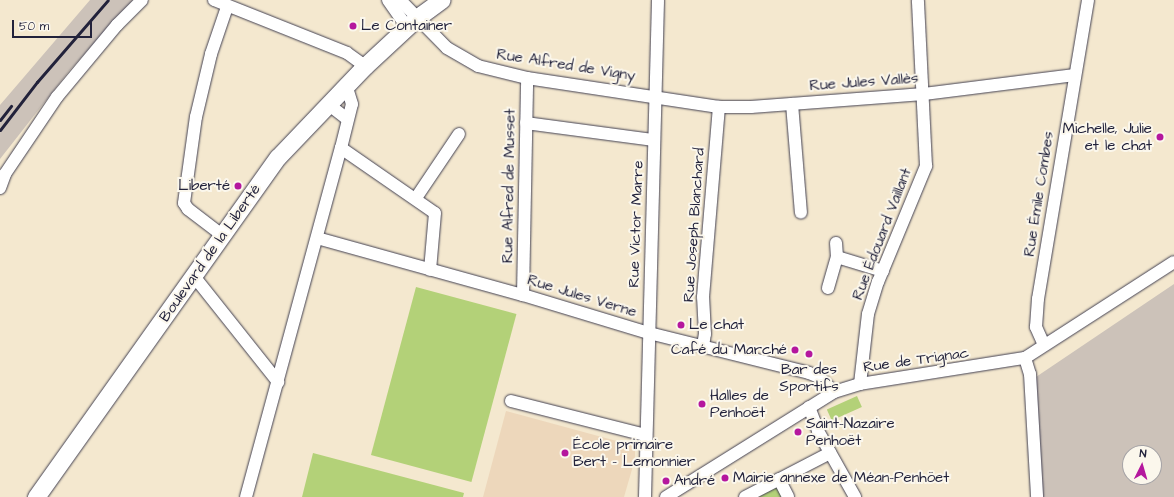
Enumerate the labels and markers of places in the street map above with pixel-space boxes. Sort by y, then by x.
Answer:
place label: Le Container [361,17,452,35]
marker: Le Container [348,21,358,31]
place label: Michelle, Julie et le chat [1062,119,1152,154]
marker: Michelle, Julie et le chat [1155,132,1165,142]
place label: Liberté [178,177,230,195]
marker: Liberté [233,181,243,191]
place label: Le chat [689,316,744,334]
marker: Le chat [676,320,686,330]
place label: Café du Marché [671,341,787,359]
marker: Café du Marché [790,345,800,355]
marker: Bar des Sportifs [804,349,814,359]
place label: Bar des Sportifs [779,360,839,395]
place label: Halles de Penhoët [710,386,769,421]
marker: Halles de Penhoët [697,399,707,409]
place label: Saint-Nazaire Penhoët [806,414,895,449]
marker: Saint-Nazaire Penhoët [793,427,803,437]
place label: École primaire Bert - Lemonnier [573,435,695,470]
marker: École primaire Bert - Lemonnier [560,448,570,458]
place label: Mairie annexe de Méan-Penhöet [733,469,949,487]
place label: André [674,472,715,490]
marker: Mairie annexe de Méan-Penhöet [720,473,730,483]
marker: André [661,476,671,486]

